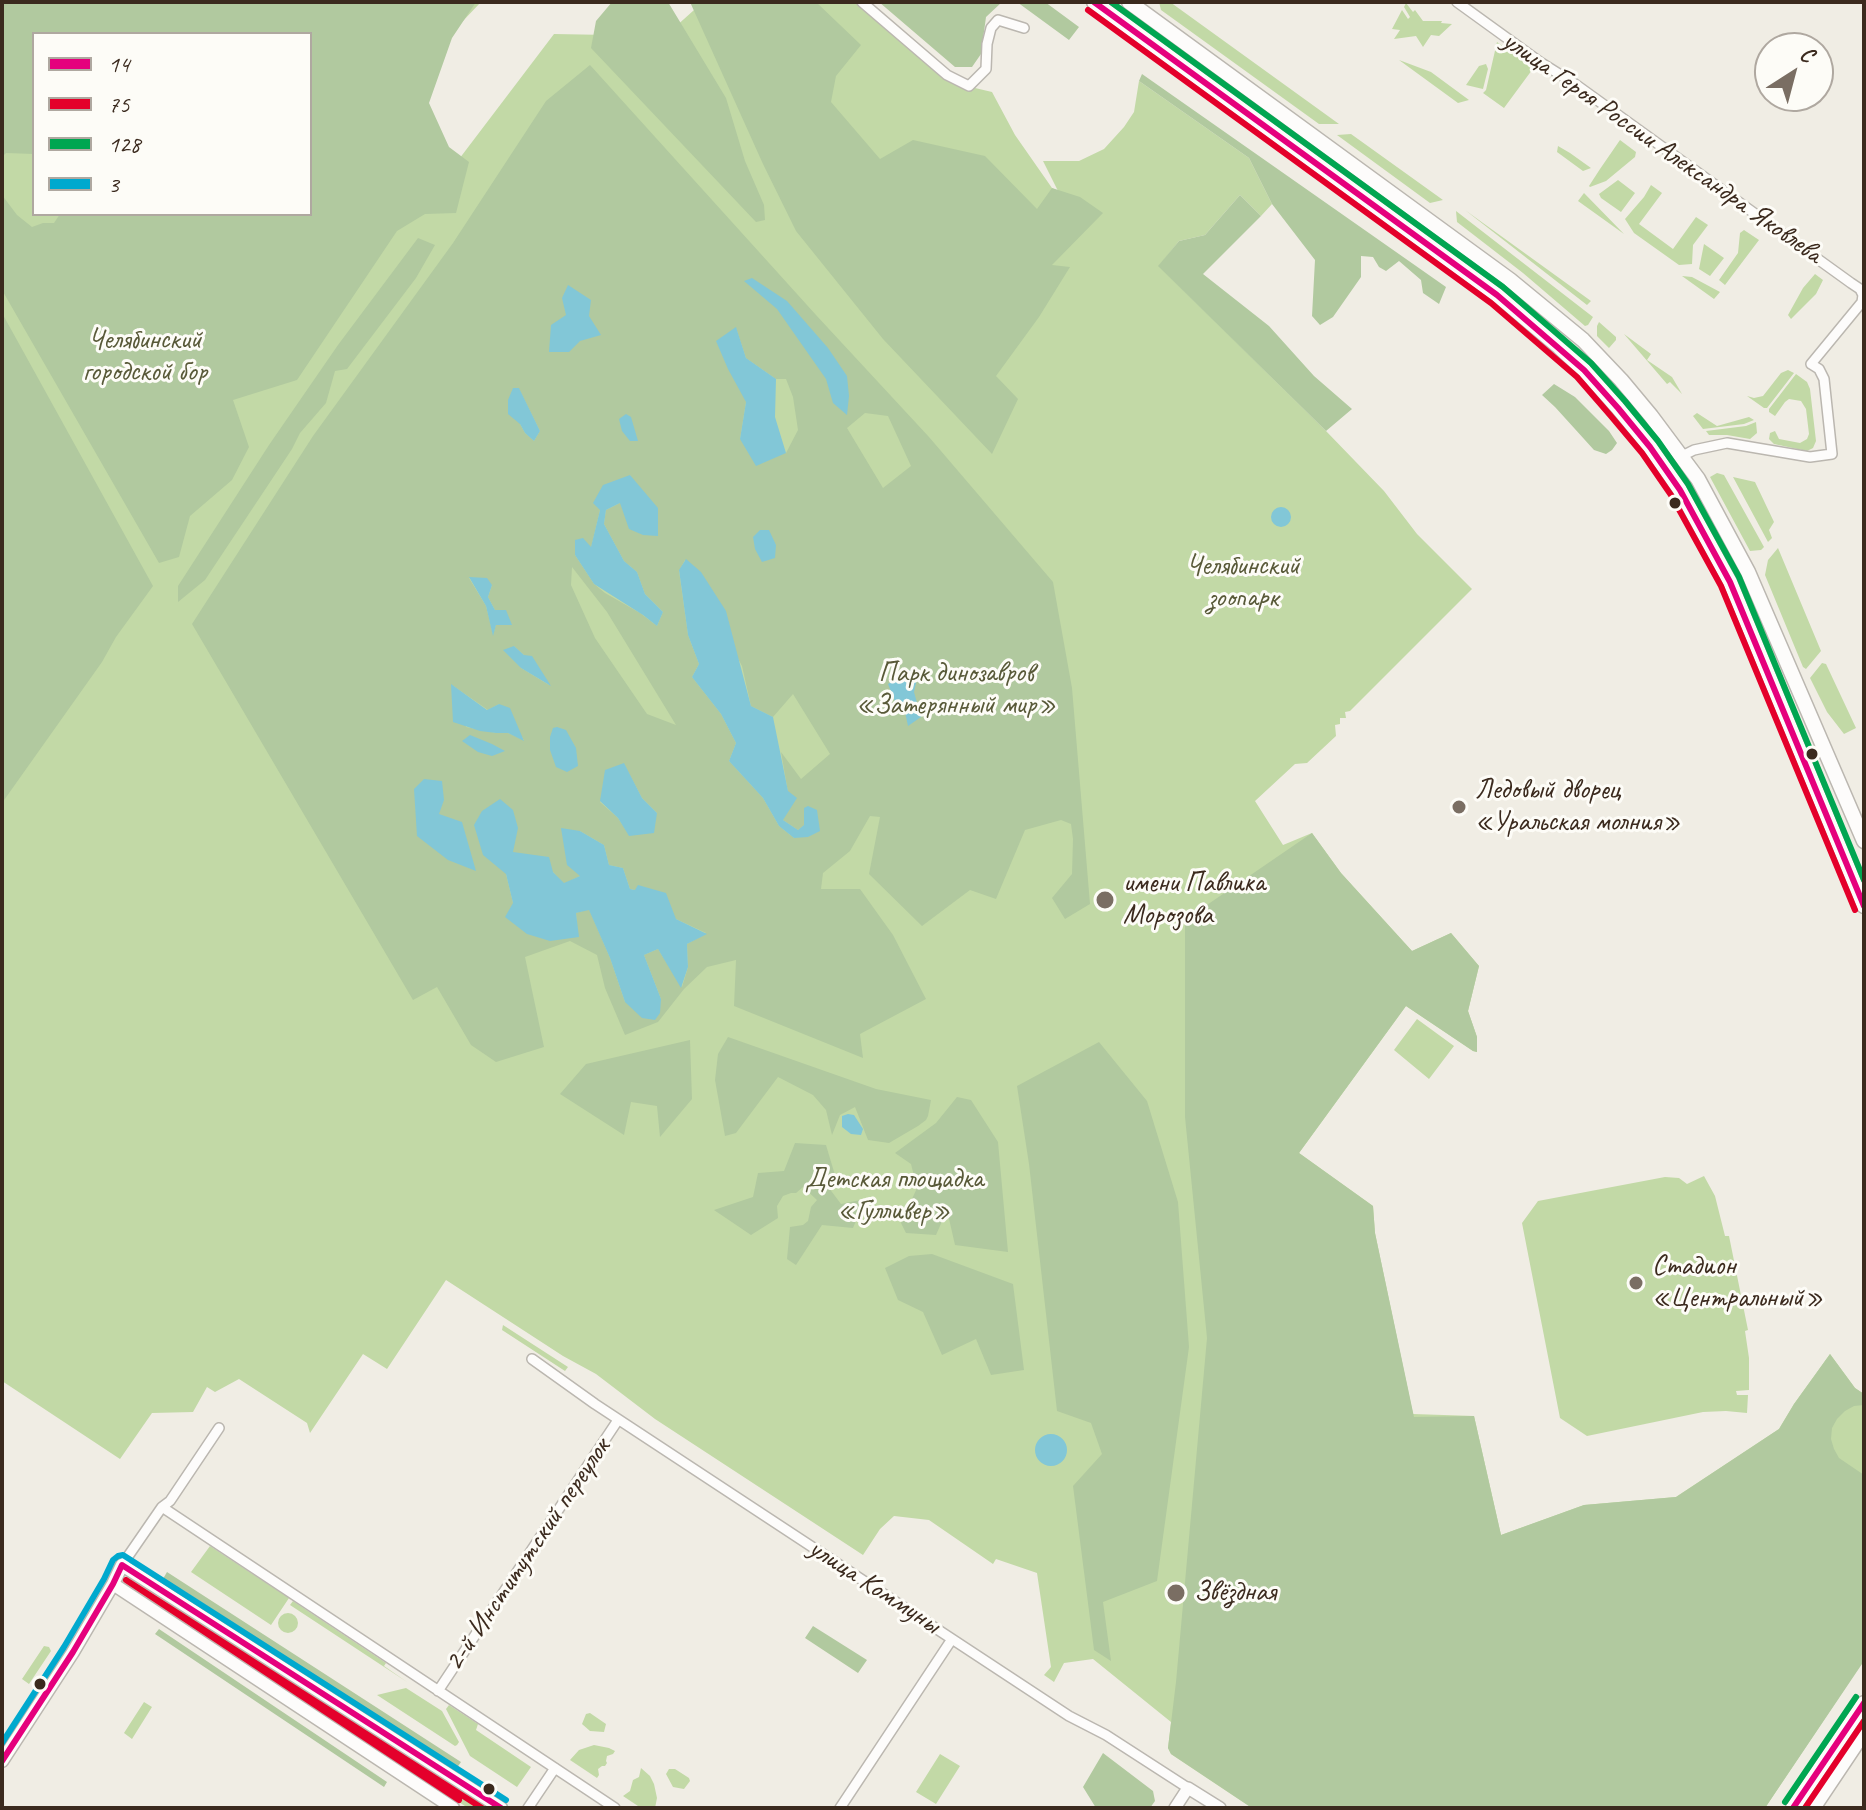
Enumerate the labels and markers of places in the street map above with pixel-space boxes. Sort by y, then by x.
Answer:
unlabelled marker [1667,495,1683,511]
unlabelled marker [1804,746,1820,762]
place label: Ледовый дворец «Уральская молния» [1475,774,1681,840]
marker: Ледовый дворец «Уральская молния» [1450,798,1468,816]
place label: имени Павлика Морозова [1123,867,1265,933]
marker: имени Павлика Морозова [1094,889,1116,911]
place label: Стадион «Центральный» [1652,1250,1823,1316]
marker: Стадион «Центральный» [1627,1274,1645,1292]
place label: Звёздная [1194,1576,1276,1610]
marker: Звёздная [1165,1582,1187,1604]
unlabelled marker [32,1676,48,1692]
unlabelled marker [481,1781,497,1797]

